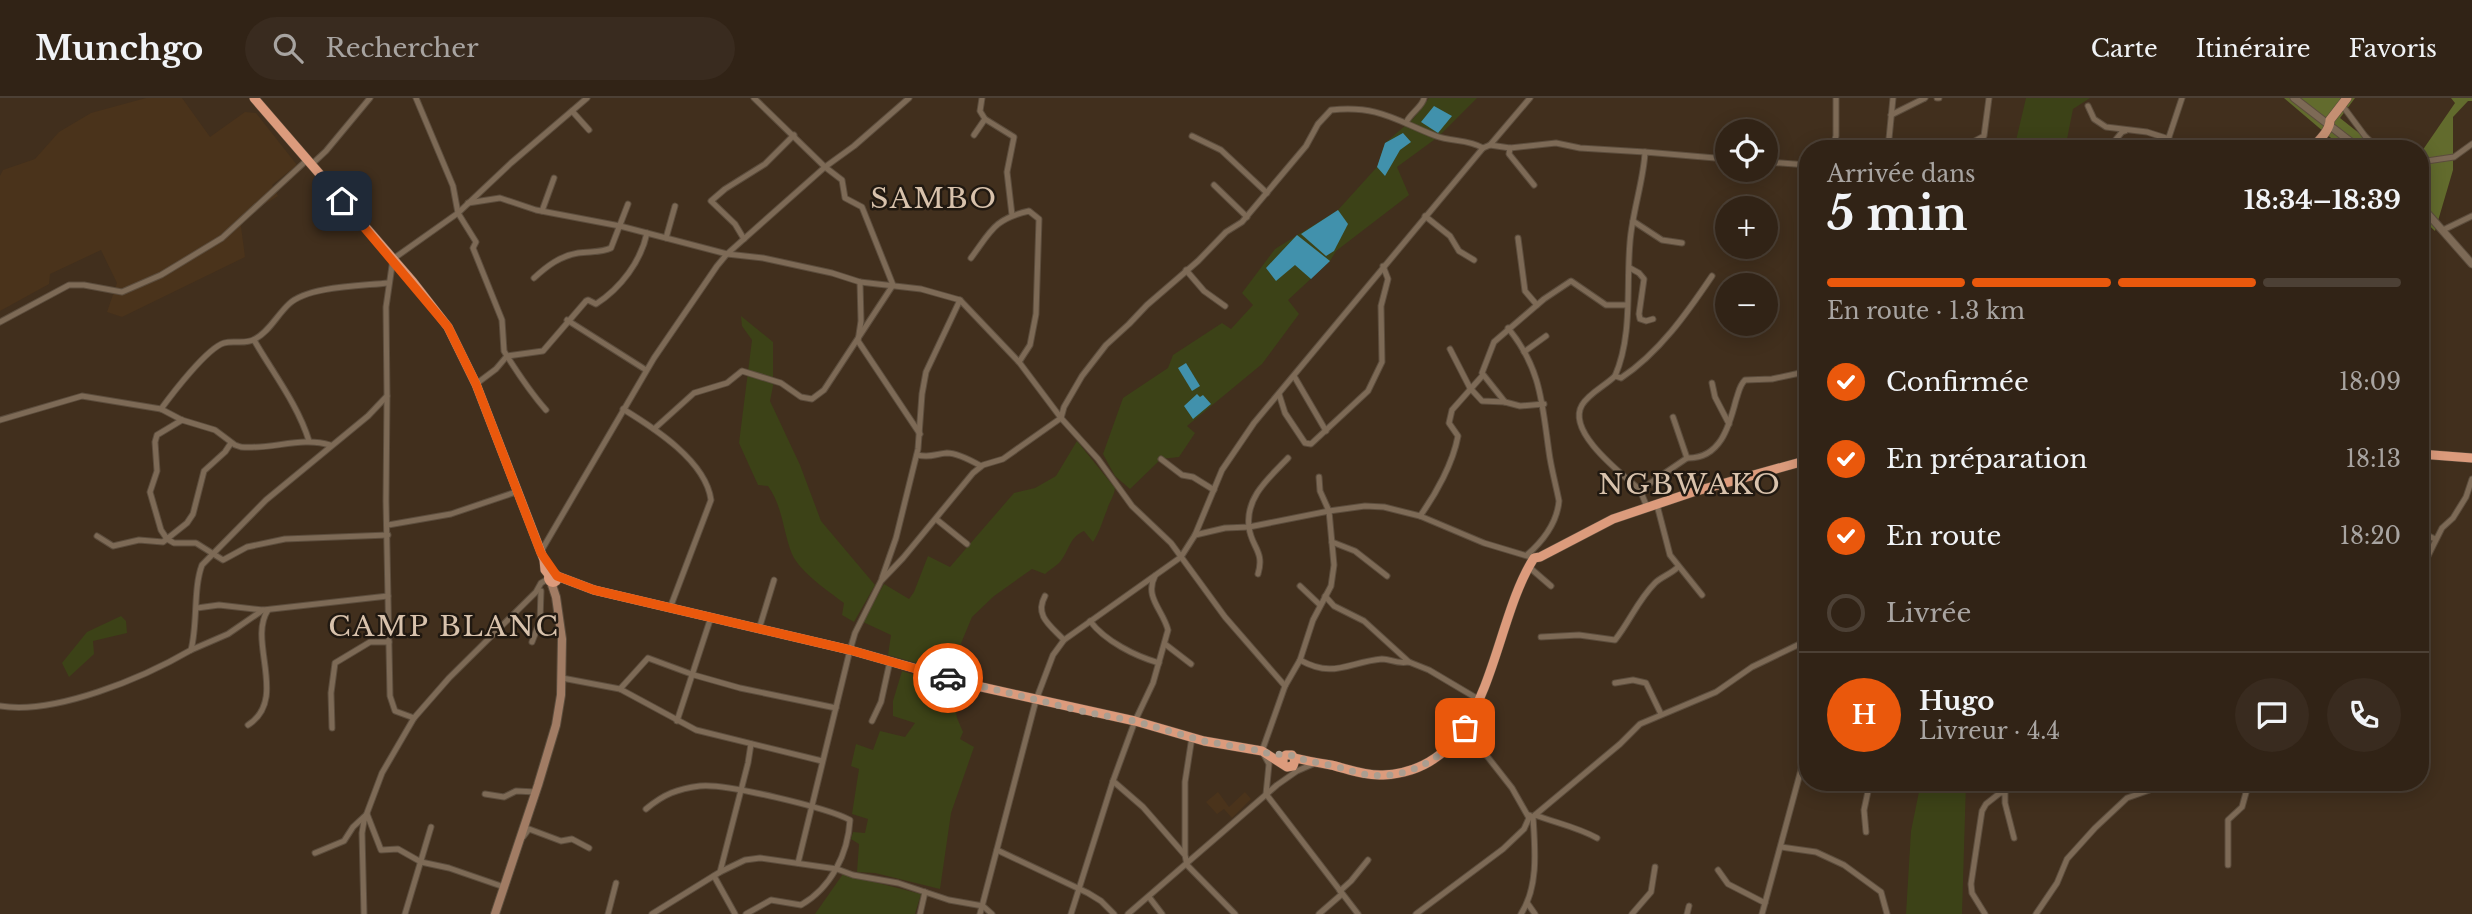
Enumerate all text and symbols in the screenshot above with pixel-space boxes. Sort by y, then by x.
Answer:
search box [245,17,735,80]
text: Munchgo [35,28,203,69]
icon: search [269,29,307,67]
text: Rechercher [325,32,479,64]
text: Carte [2091,34,2158,63]
text: Itinéraire [2196,34,2311,63]
text: Favoris [2349,34,2437,63]
map controls [1715,119,1778,336]
button: locate [1715,119,1778,182]
text: Arrivée dans [1827,160,1975,188]
pin [312,171,372,231]
district label: SAMBO [870,181,998,216]
icon: home [323,182,361,220]
text: 18:34–18:39 [2244,184,2401,216]
text: 5 min [1827,185,1968,242]
button: + [1715,196,1778,259]
button: − [1715,273,1778,336]
text: En route · 1.3 km [1827,297,2025,325]
icon: check [1827,363,1865,401]
text: Confirmée [1886,366,2029,398]
text: 18:09 [2339,368,2401,396]
icon: check [1827,440,1865,478]
text: En préparation [1886,443,2087,475]
text: 18:13 [2346,445,2401,473]
district label: NGBWAKO [1598,467,1782,502]
icon: check [1827,517,1865,555]
text: En route [1886,520,2002,552]
text: 18:20 [2340,522,2401,550]
text: Livrée [1886,597,1971,629]
district label: CAMP BLANC [328,609,560,644]
courier [913,643,983,713]
icon: car [929,659,967,697]
button: chat [2235,678,2309,752]
button: phone [2327,678,2401,752]
text: Hugo [1919,685,1994,717]
pin [1435,698,1495,758]
text: H [1852,699,1876,731]
icon: bag [1446,709,1484,747]
text: Livreur · 4.4 [1919,717,2060,745]

